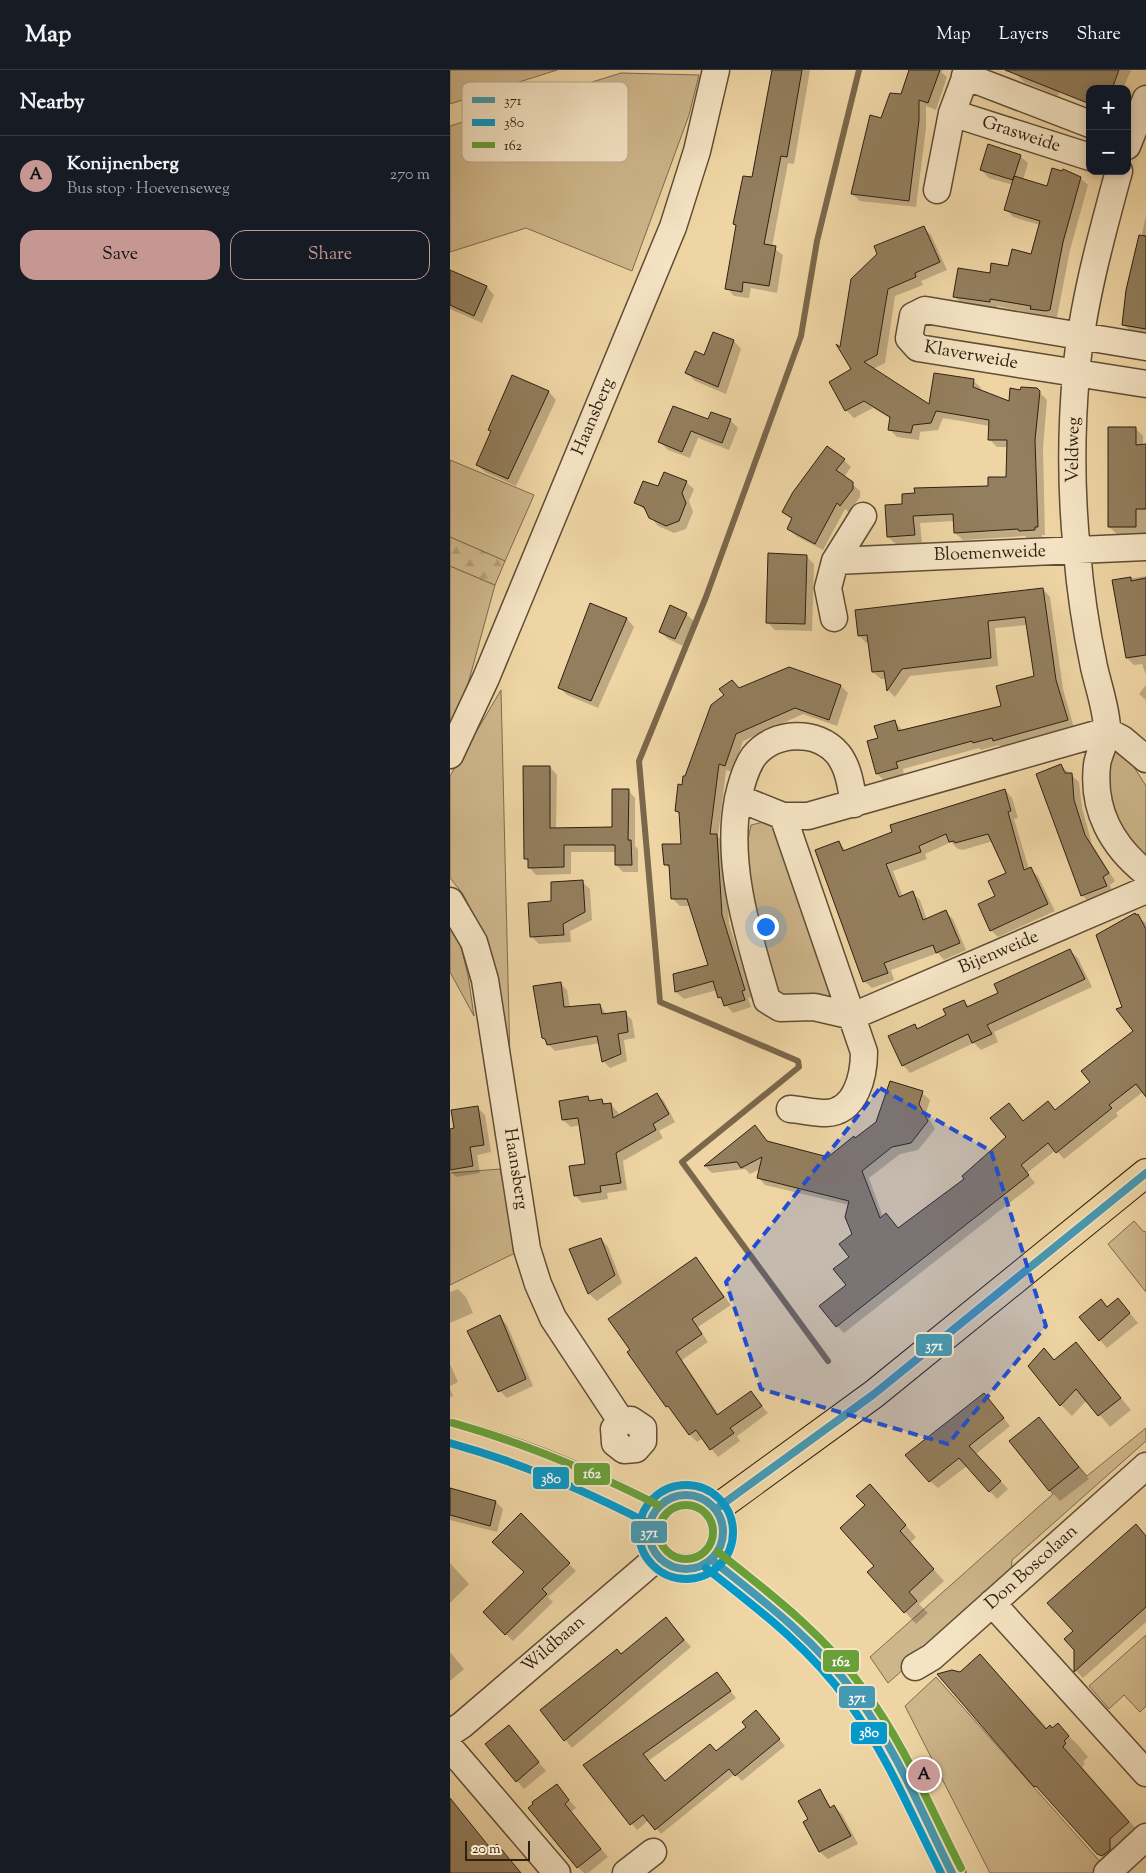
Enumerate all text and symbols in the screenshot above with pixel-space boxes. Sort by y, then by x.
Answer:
text: Map [25,18,71,52]
text: Map [936,22,971,48]
text: Layers [999,22,1049,48]
text: Share [1077,22,1121,48]
legend [462,82,628,162]
map controls [1086,85,1131,175]
button: + [1086,85,1131,130]
text: Nearby [20,88,85,118]
text: 371 [504,92,522,112]
street label: Grasweide [978,110,1064,160]
text: 380 [504,114,524,134]
button: − [1086,130,1131,175]
text: 162 [504,137,523,157]
text: Konijnenberg [67,151,179,178]
text: A [30,164,43,187]
text: 270 m [390,164,430,187]
text: Bus stop · Hoevenseweg [67,178,230,201]
button: Save [20,230,220,280]
button: Share [230,230,430,280]
street label: Klaverweide [922,335,1020,377]
street label: Haansberg [566,374,622,460]
street label: Veldweg [1060,417,1088,483]
street label: Bloemenweide [933,539,1047,569]
your location [753,914,779,940]
street label: Bijenweide [955,924,1043,982]
street label: Haansberg [496,1126,534,1212]
line badge: 371 [915,1333,953,1357]
text: 371 [925,1337,943,1357]
line badge: 162 [573,1462,611,1486]
text: 162 [583,1465,602,1485]
line badge: 380 [532,1466,570,1490]
text: 380 [541,1470,562,1490]
street label: Don Boscolaan [980,1519,1084,1617]
line badge: 371 [630,1520,668,1544]
text: 371 [640,1524,658,1544]
street label: Wildbaan [517,1610,592,1680]
line badge: 162 [822,1649,860,1673]
text: 162 [832,1653,851,1673]
line badge: 371 [838,1685,876,1709]
text: 371 [848,1689,866,1709]
line badge: 380 [850,1721,888,1745]
text: 380 [859,1724,880,1744]
pin: A [908,1756,940,1794]
scale bar [465,1838,530,1861]
text: 20 m [472,1840,501,1860]

